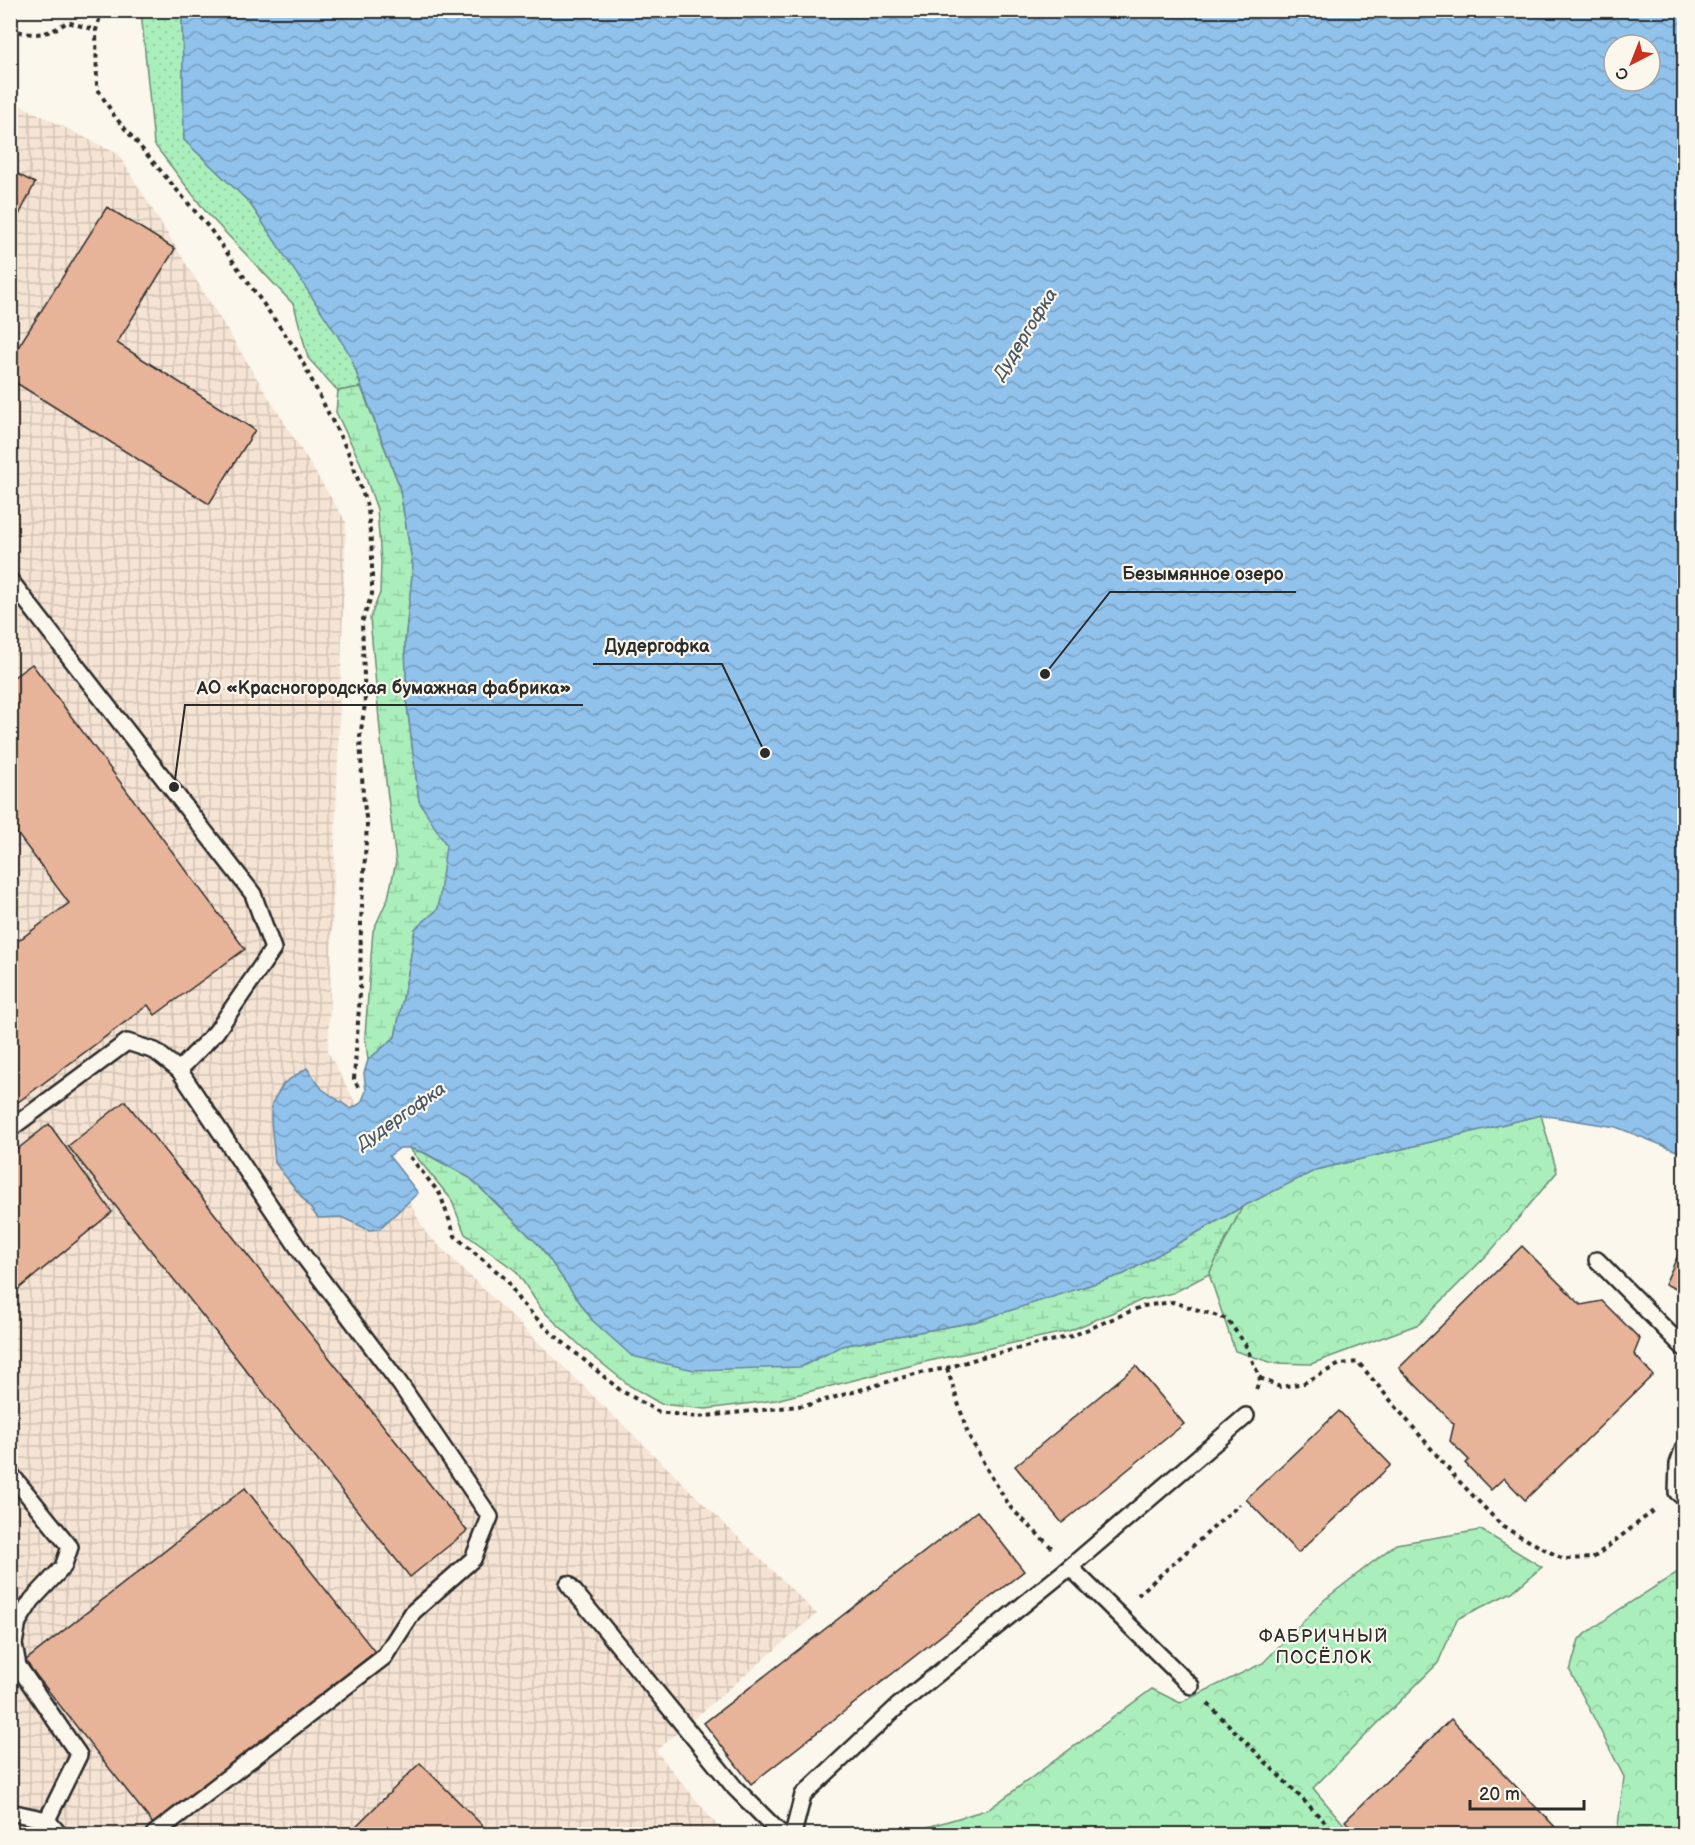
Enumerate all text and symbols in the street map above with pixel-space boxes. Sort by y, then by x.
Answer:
north arrow [1602,33,1662,93]
text: С [1612,62,1633,84]
water label: Дудергофка [988,285,1062,385]
callout: Безымянное озеро [1110,556,1296,592]
text: Безымянное озеро [1122,564,1284,585]
callout: Дудергофка [593,628,722,664]
text: Дудергофка [605,636,710,657]
callout: АО «Красногородская бумажная фабрика» [185,669,583,705]
text: АО «Красногородская бумажная фабрика» [196,678,571,699]
water label: Дудергофка [352,1078,450,1155]
district label: ФАБРИЧНЫЙ ПОСЁЛОК [1259,1626,1389,1668]
scale bar [1470,1773,1584,1811]
text: 20 m [1479,1784,1520,1805]

